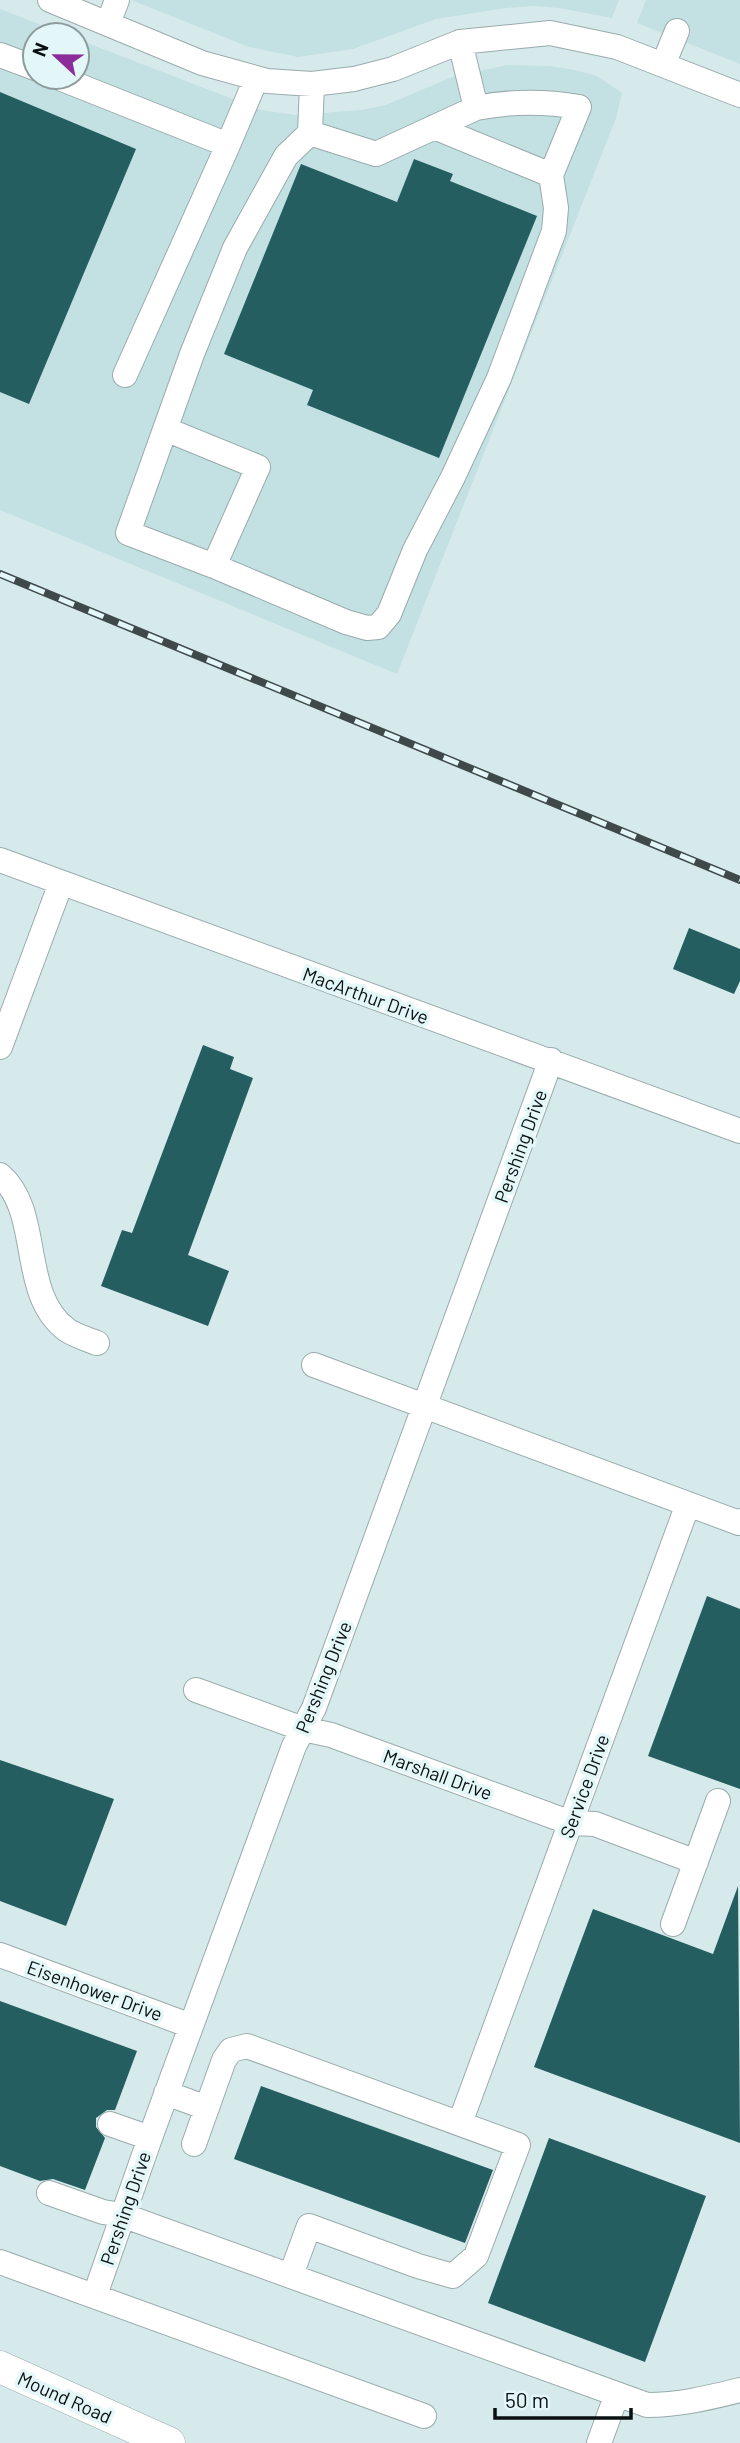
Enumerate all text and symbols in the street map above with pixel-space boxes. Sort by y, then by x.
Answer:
north arrow [21,21,91,91]
text: N [27,39,53,60]
street label: MacArthur Drive [300,962,432,1028]
street label: Pershing Drive [489,1086,551,1206]
street label: Pershing Drive [290,1618,356,1736]
street label: Service Drive [555,1731,613,1841]
street label: Marshall Drive [380,1744,496,1804]
street label: Eisenhower Drive [24,1955,166,2025]
street label: Pershing Drive [95,2148,155,2268]
street label: Mound Road [14,2366,116,2428]
scale bar [495,2376,632,2420]
text: 50 m [505,2387,549,2412]

